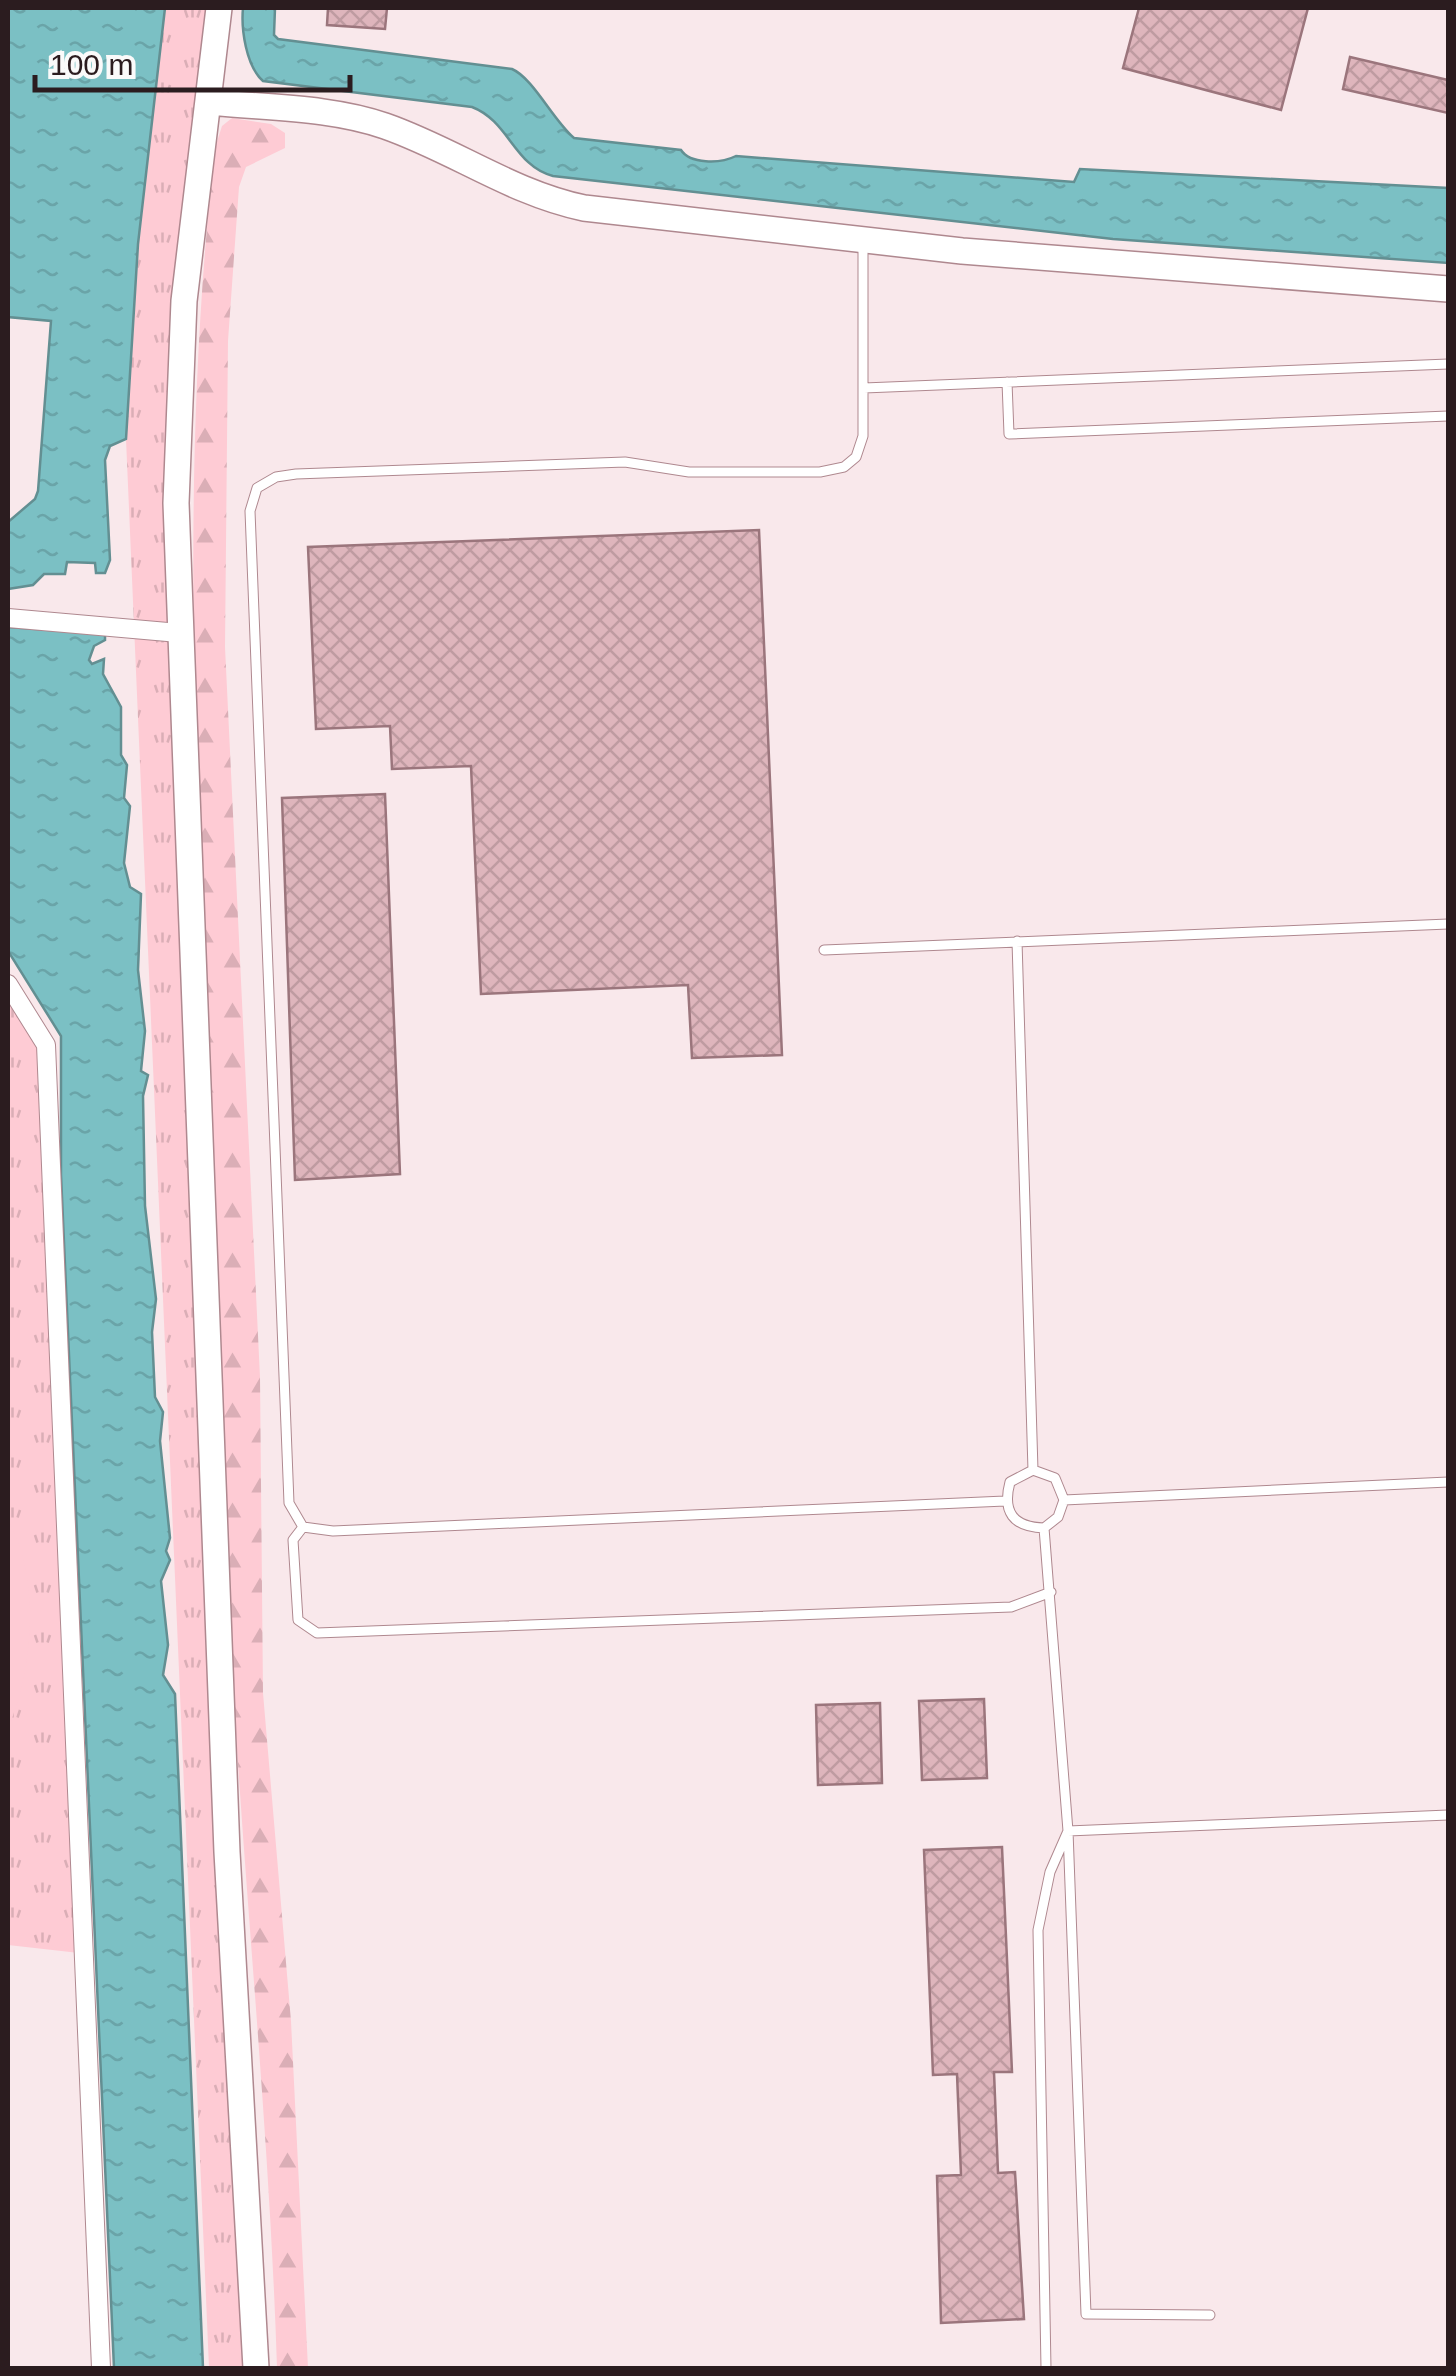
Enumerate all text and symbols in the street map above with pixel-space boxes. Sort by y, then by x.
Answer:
scale bar [35,30,350,92]
text: 100 m [50,48,133,81]

